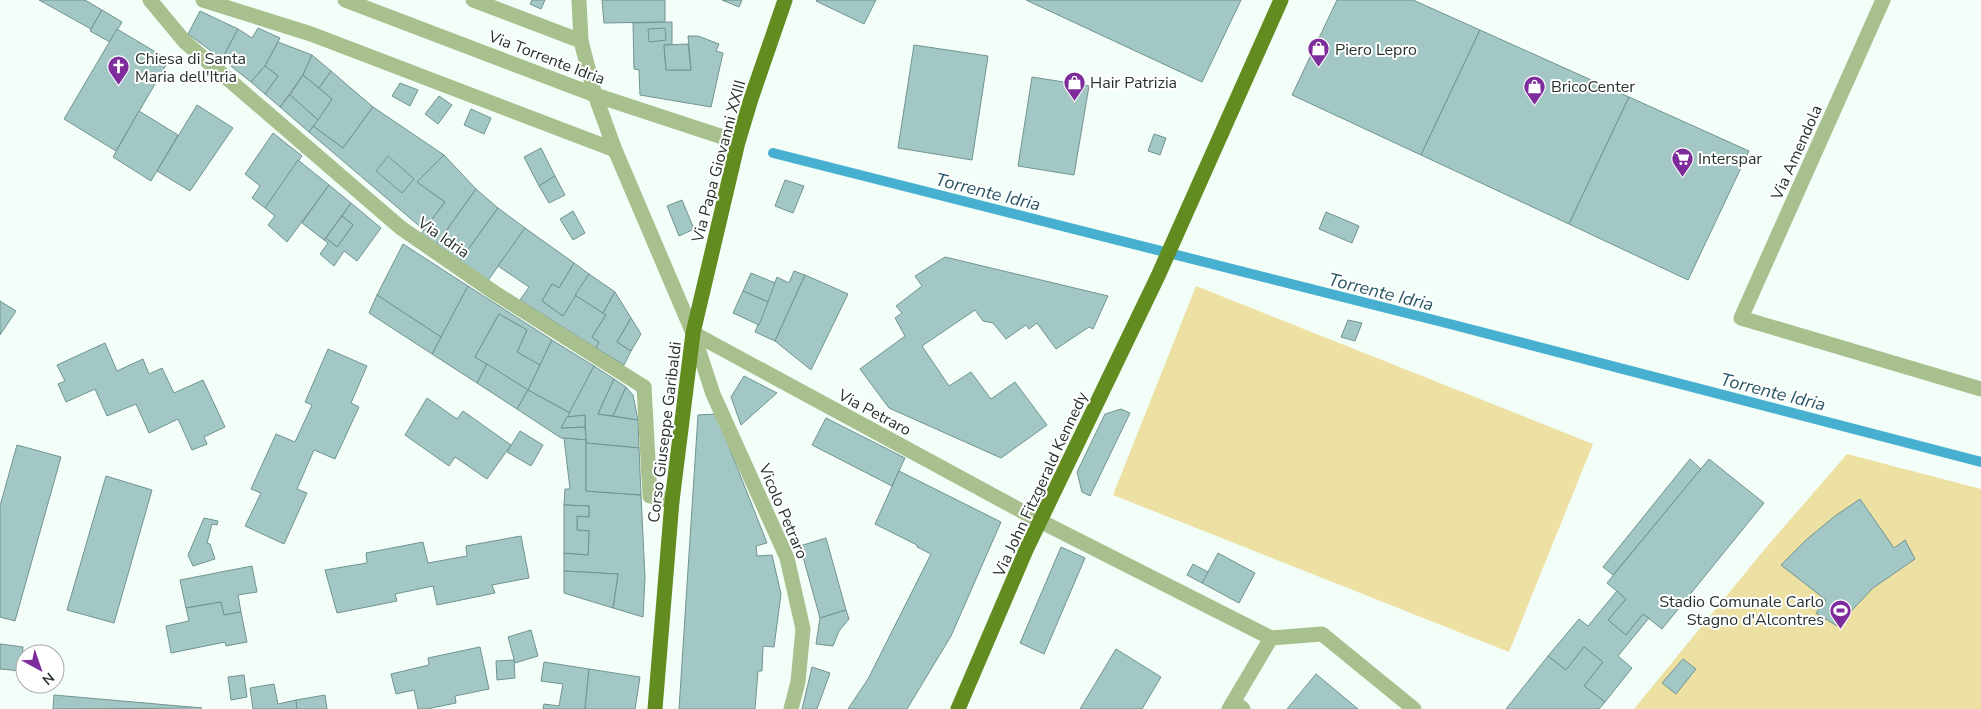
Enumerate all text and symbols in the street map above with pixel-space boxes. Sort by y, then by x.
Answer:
street label: Via Torrente Idria [484,25,608,90]
shop icon: Piero Lepro [1307,37,1331,68]
place label: Piero Lepro [1335,39,1417,61]
place label: Chiesa di Santa Maria dell'Itria [135,48,246,88]
church icon: Chiesa di Santa Maria dell'Itria [107,55,131,86]
shop icon: Hair Patrizia [1062,70,1086,101]
place label: Hair Patrizia [1090,72,1177,94]
shop icon: BricoCenter [1523,74,1547,105]
place label: BricoCenter [1551,76,1635,98]
street label: Via Papa Giovanni XXIII [686,78,751,246]
street label: Via Amendola [1766,101,1828,204]
supermarket icon: Interspar [1670,146,1694,177]
place label: Interspar [1698,148,1762,170]
water label: Torrente Idria [933,167,1043,217]
street label: Via Idria [412,211,474,264]
water label: Torrente Idria [1326,267,1436,317]
street label: Corso Giuseppe Garibaldi [643,340,687,524]
water label: Torrente Idria [1718,367,1828,417]
street label: Via Petraro [833,384,915,441]
street label: Via John Fitzgerald Kennedy [988,388,1094,581]
street label: Vicolo Petraro [753,460,813,562]
place label: Stadio Comunale Carlo Stagno d'Alcontres [1659,591,1824,631]
sports icon: Stadio Comunale Carlo Stagno d'Alcontres [1828,598,1852,629]
north arrow [15,644,65,694]
text: N [38,668,58,689]

